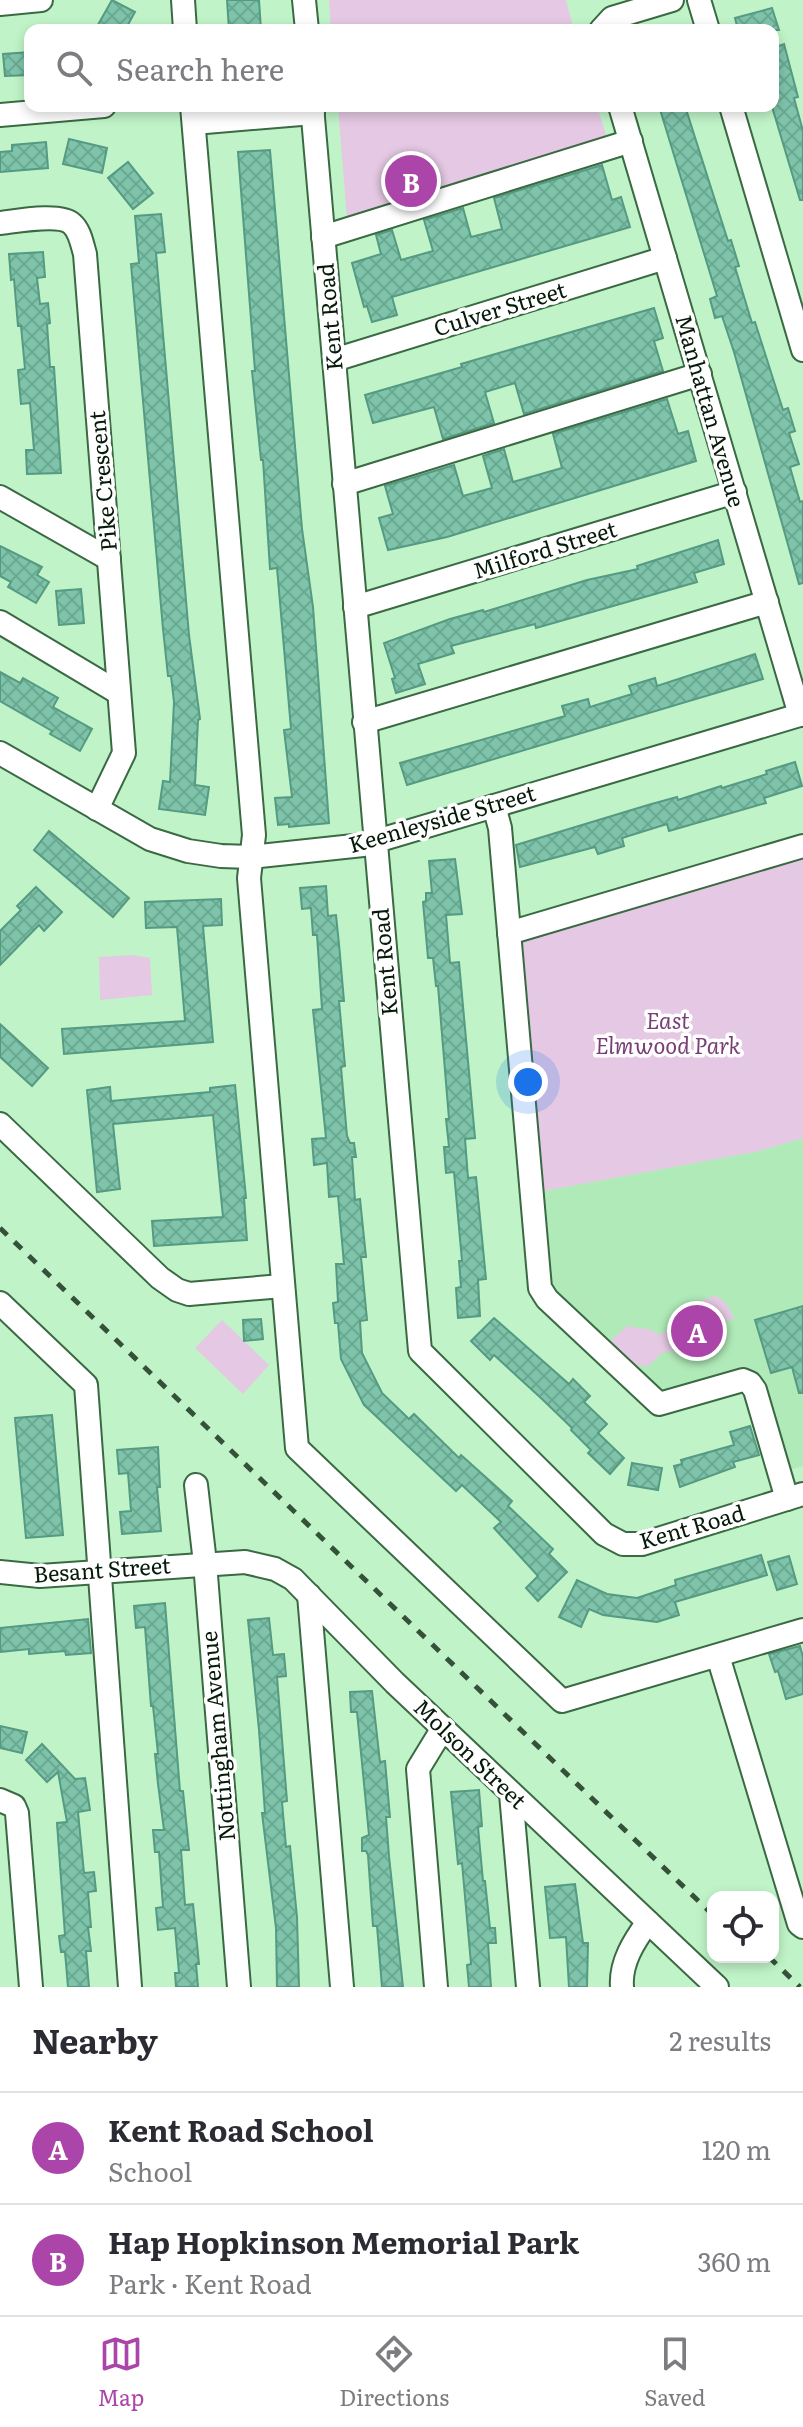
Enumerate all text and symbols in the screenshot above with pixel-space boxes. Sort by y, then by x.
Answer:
search box [24,24,779,112]
icon: search [52,46,96,90]
text: Search here [116,46,284,90]
pin: B [385,151,437,211]
street label: Kent Road [307,262,350,372]
street label: Culver Street [429,272,570,343]
street label: Manhattan Avenue [668,310,755,511]
street label: Pike Crescent [79,409,124,553]
street label: Milford Street [469,511,620,586]
street label: Keenleyside Street [344,775,539,860]
street label: Kent Road [362,907,405,1017]
park label: East Elmwood Park [595,1003,741,1061]
your location [508,1062,548,1102]
pin: A [671,1301,723,1361]
street label: Kent Road [635,1495,748,1556]
street label: Besant Street [32,1547,172,1590]
street label: Nottingham Avenue [191,1630,242,1843]
street label: Molson Street [407,1690,535,1816]
map controls [707,1891,779,1963]
button: locate [707,1891,779,1963]
text: Nearby [32,2014,158,2064]
text: 2 results [669,2020,771,2059]
text: Kent Road School [108,2107,374,2151]
text: A [48,2129,68,2168]
text: 120 m [702,2129,771,2168]
text: School [108,2151,192,2190]
text: Hap Hopkinson Memorial Park [108,2219,579,2263]
text: B [49,2241,67,2280]
text: 360 m [697,2241,771,2280]
text: Park · Kent Road [108,2263,312,2302]
tab: Map [97,2332,144,2413]
tab: Directions [339,2332,449,2413]
tab: Saved [644,2332,706,2413]

